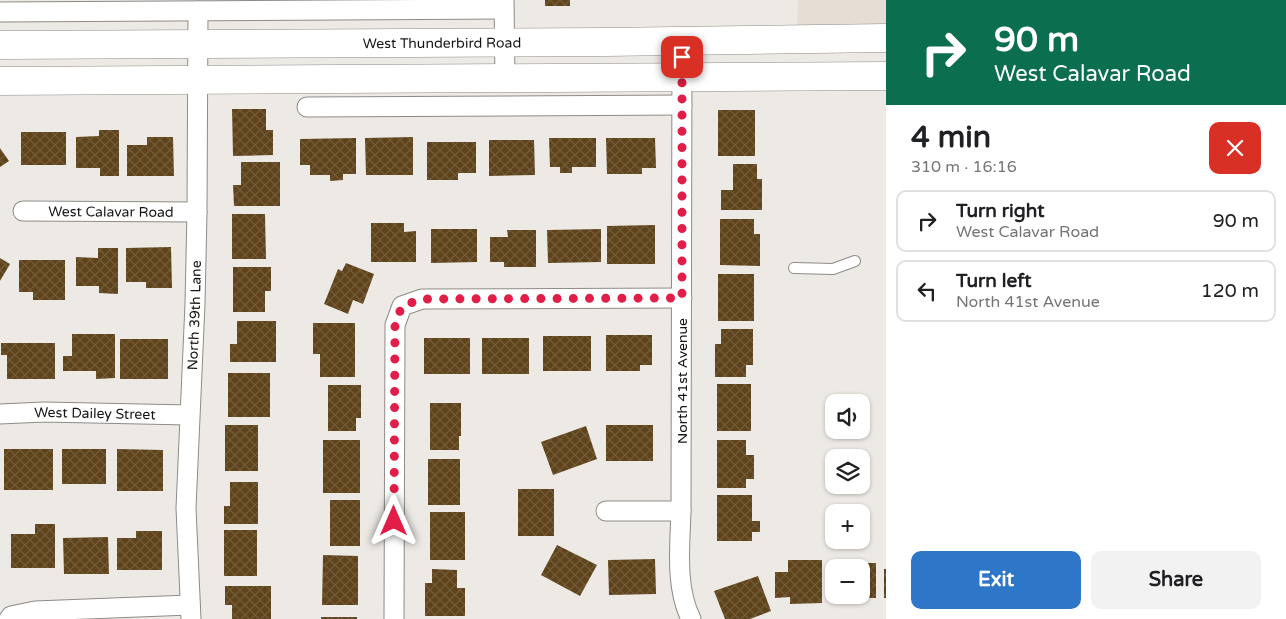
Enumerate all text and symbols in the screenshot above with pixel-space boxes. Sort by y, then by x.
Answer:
text: 90 m [994,19,1079,61]
icon: right [911,20,976,85]
street label: West Thunderbird Road [363,34,521,52]
pin [661,36,703,78]
icon: arrive [668,43,696,71]
text: West Calavar Road [994,61,1191,87]
text: 4 min [911,119,991,156]
button: close [1209,122,1261,174]
text: 310 m · 16:16 [911,157,1017,177]
text: Turn right [956,200,1044,222]
street label: West Calavar Road [48,203,174,221]
icon: right [913,207,941,235]
text: 90 m [1213,210,1259,232]
text: West Calavar Road [956,222,1099,242]
street label: North 39th Lane [184,260,205,371]
text: Turn left [956,270,1032,292]
icon: left [913,277,941,305]
text: 120 m [1201,280,1259,302]
text: North 41st Avenue [956,292,1100,312]
street label: North 41st Avenue [674,318,691,444]
map controls [825,394,870,604]
button: sound [825,394,870,439]
street label: West Dailey Street [34,404,156,423]
button: layers [825,449,870,494]
position arrow [367,494,419,546]
button: + [825,504,870,549]
button: Exit [911,551,1081,609]
button: Share [1091,551,1261,609]
button: − [825,559,870,604]

